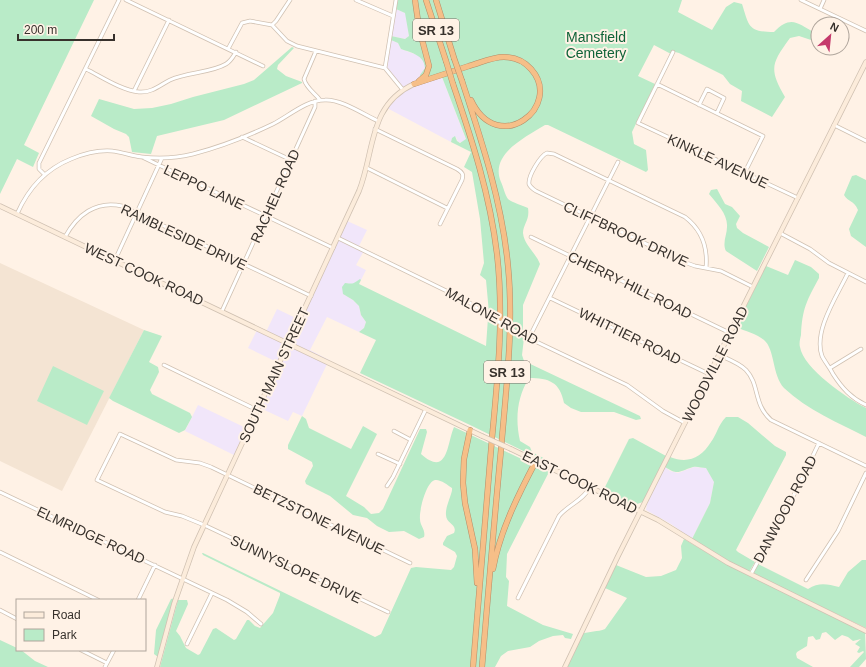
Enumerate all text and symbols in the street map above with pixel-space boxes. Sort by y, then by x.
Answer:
scale bar [18,16,114,42]
north arrow [810,16,850,56]
road number: SR 13 [413,19,459,41]
text: N [828,20,841,34]
text: 200 m [24,23,57,37]
park label: Mansfield Cemetery [566,29,626,61]
street label: KINKLE AVENUE [665,131,771,191]
street label: RACHEL ROAD [247,147,303,245]
street label: LEPPO LANE [161,161,247,213]
street label: CLIFFBROOK DRIVE [561,198,691,270]
street label: RAMBLESIDE DRIVE [119,201,249,273]
street label: WEST COOK ROAD [82,239,206,309]
street label: CHERRY HILL ROAD [565,248,695,322]
street label: MALONE ROAD [443,284,541,348]
street label: WHITTIER ROAD [576,304,684,368]
street label: WOODVILLE ROAD [679,304,751,424]
street label: SOUTH MAIN STREET [236,305,313,445]
road number: SR 13 [484,361,530,383]
street label: EAST COOK ROAD [520,447,640,517]
street label: DANWOOD ROAD [750,453,820,565]
street label: BETZSTONE AVENUE [251,480,387,558]
street label: ELMRIDGE ROAD [34,503,148,567]
street label: SUNNYSLOPE DRIVE [228,532,364,606]
legend [16,599,146,651]
text: Road [52,608,81,622]
text: Park [52,628,78,642]

